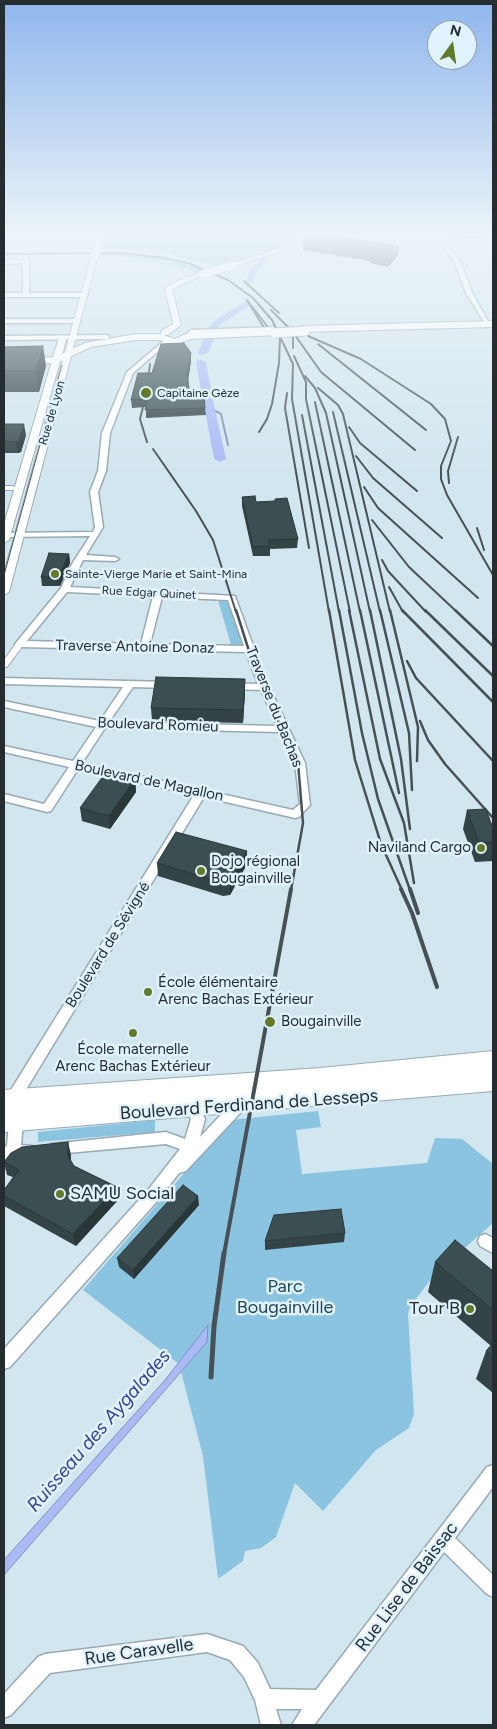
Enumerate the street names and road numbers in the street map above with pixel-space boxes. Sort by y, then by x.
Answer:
street label: Rue de Lyon [36,379,68,447]
street label: Rue Edgar Quinet [101,583,197,603]
street label: Traverse Antoine Donaz [55,637,215,657]
street label: Traverse du Bachas [242,644,306,770]
street label: Boulevard Romieu [97,714,219,736]
street label: Boulevard de Magallon [73,756,225,806]
street label: Boulevard de Sévigné [62,879,154,1011]
street label: Boulevard Ferdinand de Lesseps [119,1085,379,1125]
street label: Rue Lise de Baissac [351,1518,463,1656]
street label: Rue Caravelle [83,1634,195,1670]

